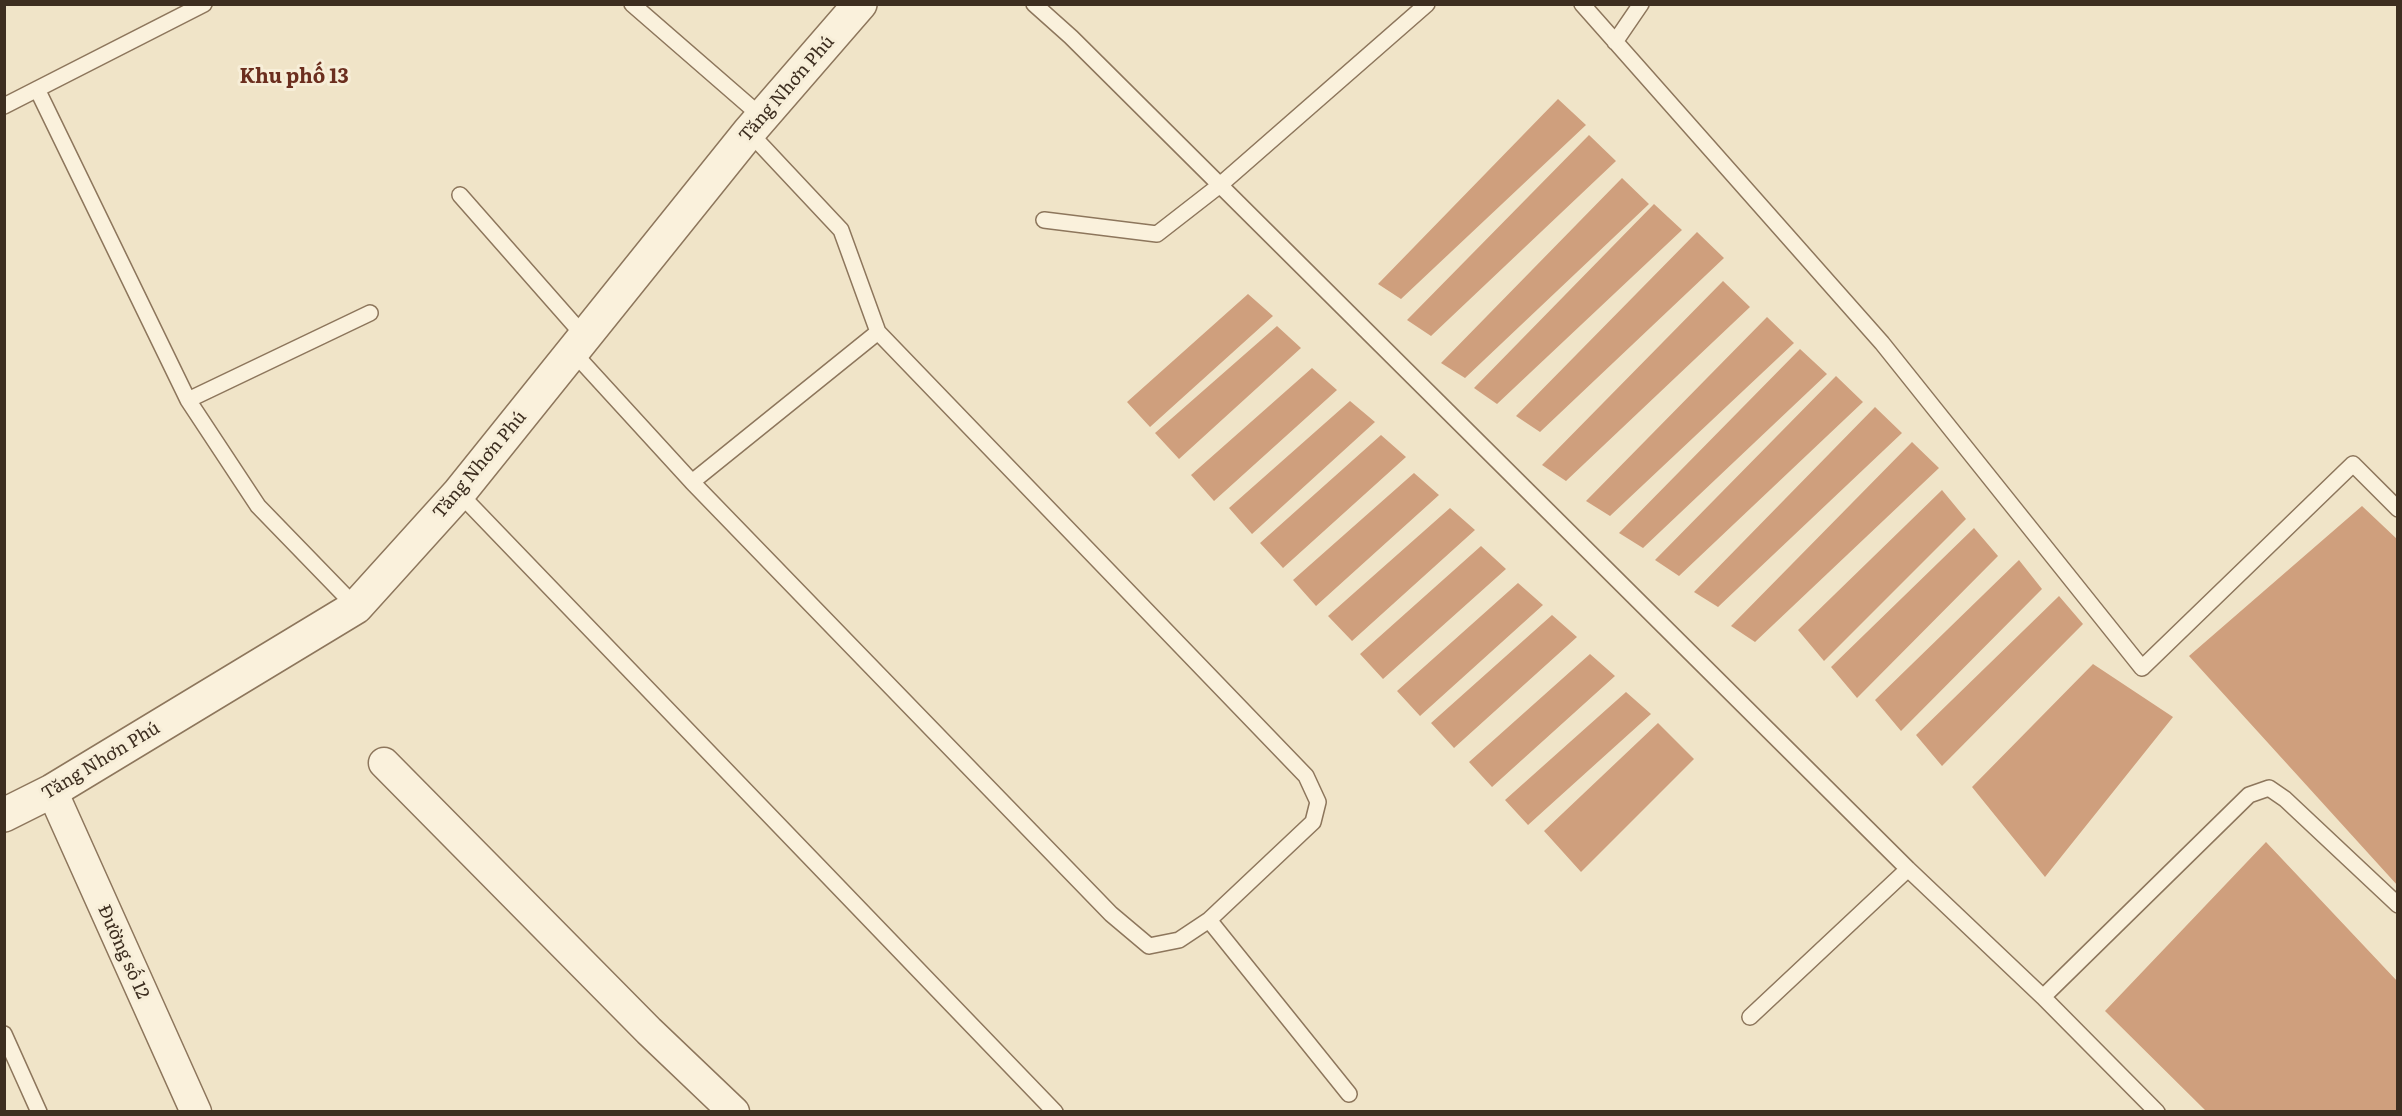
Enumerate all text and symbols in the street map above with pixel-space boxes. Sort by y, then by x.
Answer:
street label: Tăng Nhơn Phú [735,31,839,147]
district label: Khu phố 13 [239,65,349,89]
street label: Tăng Nhơn Phú [429,407,531,523]
street label: Tăng Nhơn Phú [38,717,164,805]
street label: Đường số 12 [93,902,153,1002]

